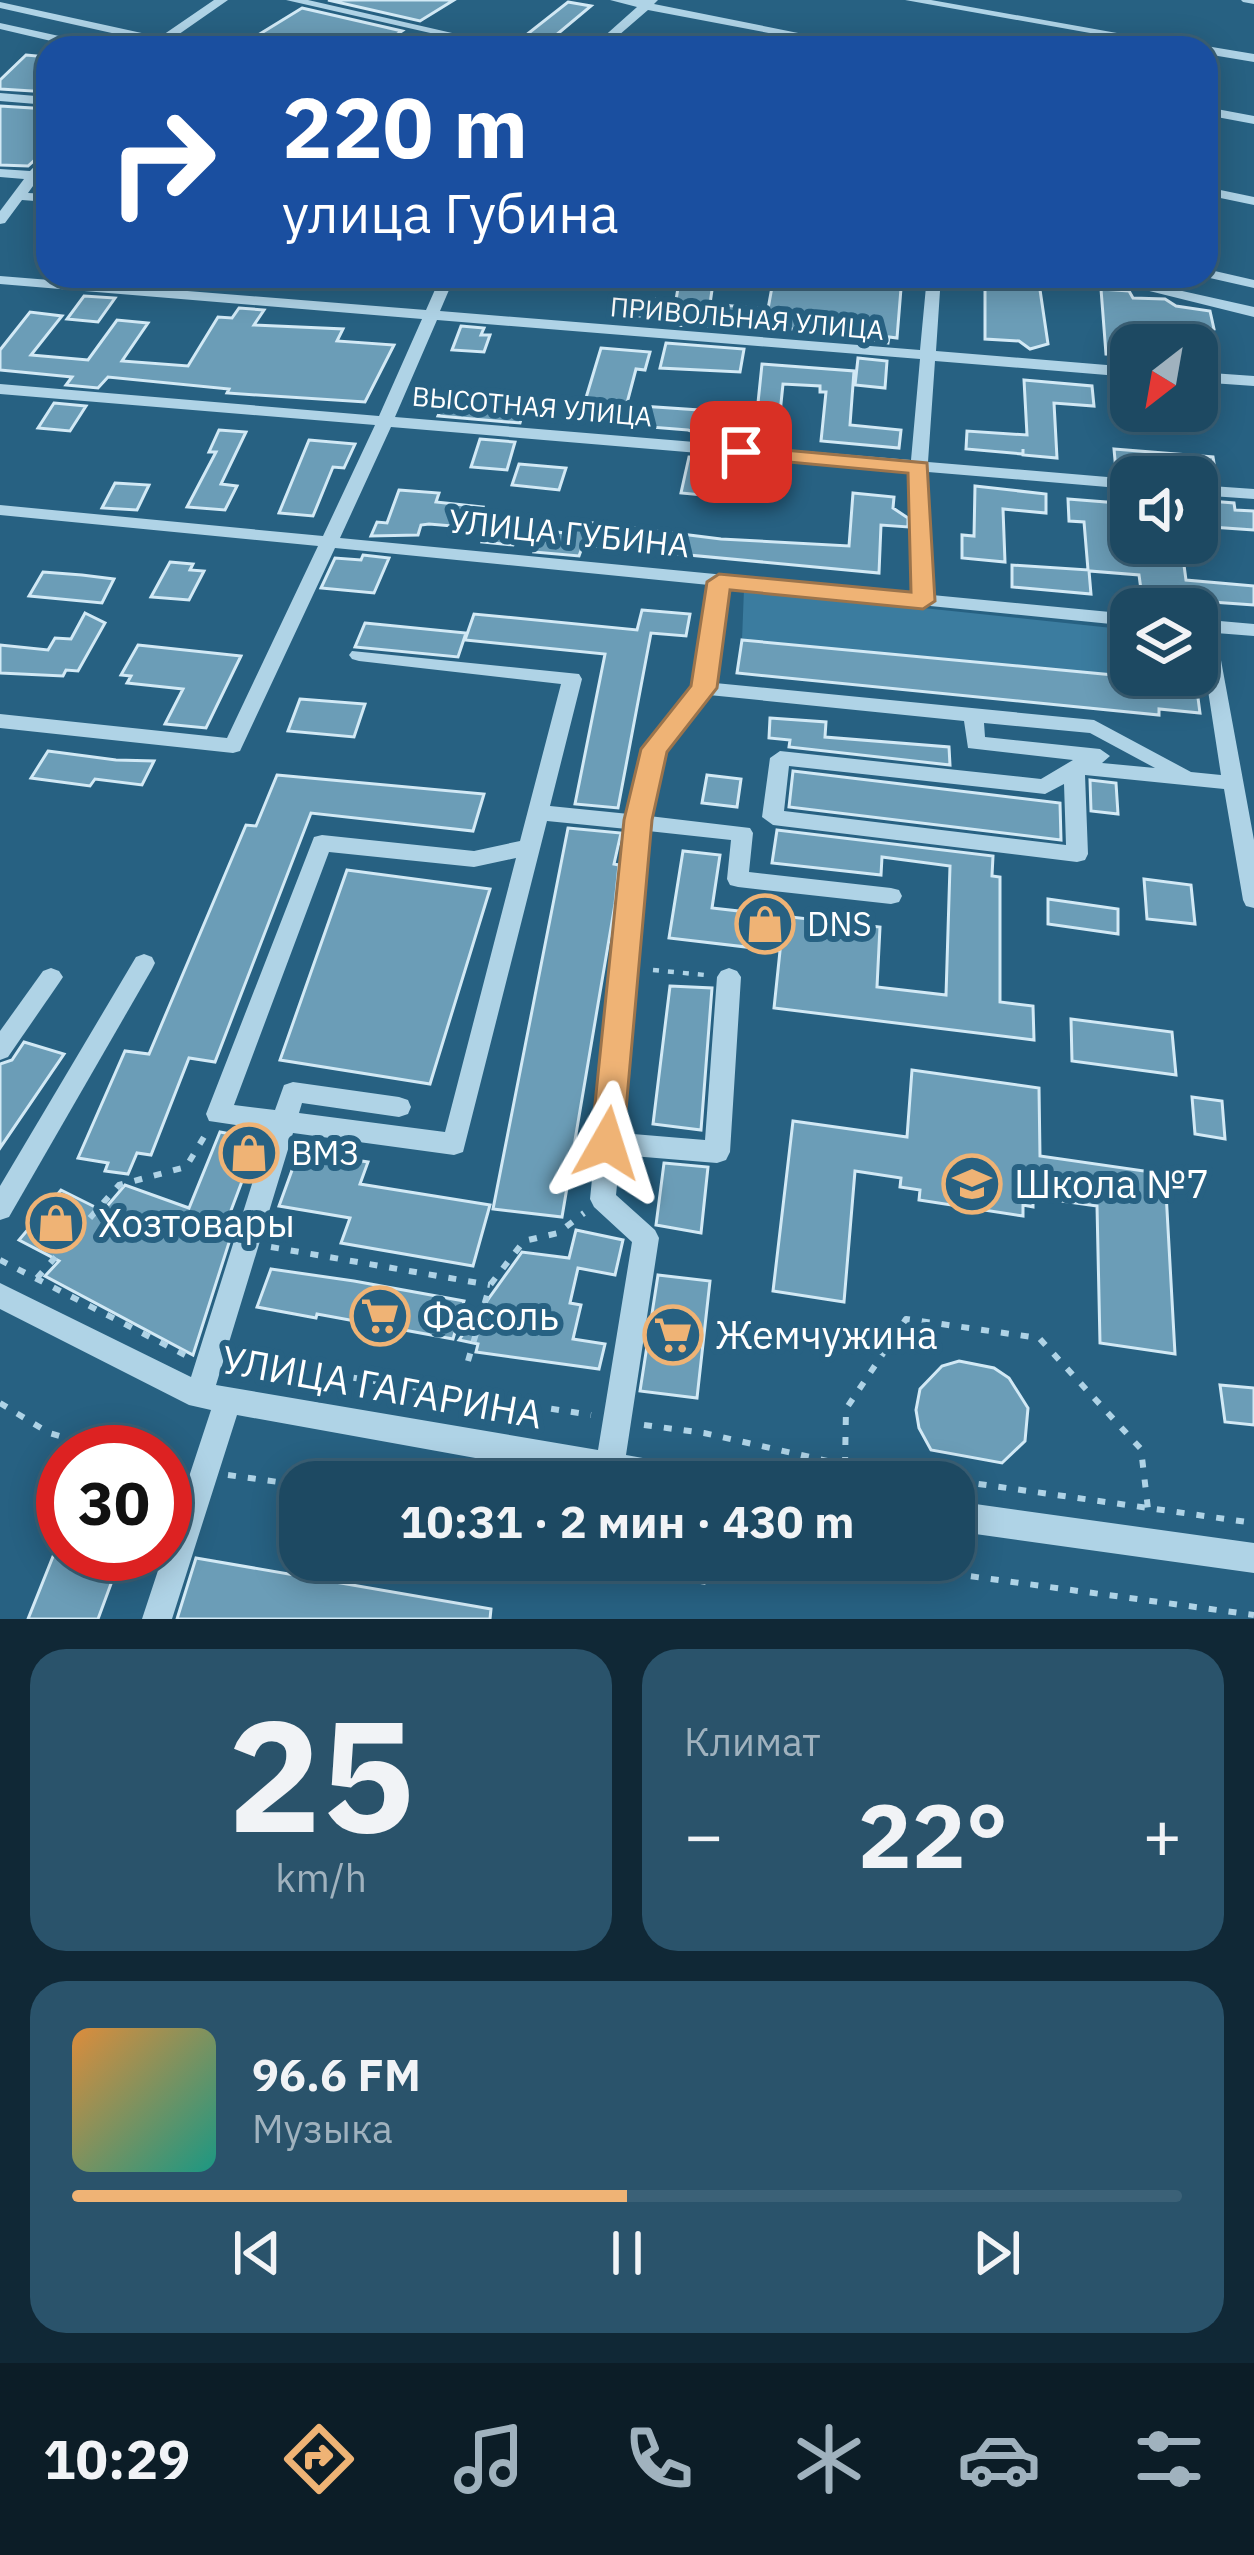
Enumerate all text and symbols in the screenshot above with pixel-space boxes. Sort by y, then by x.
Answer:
text: 220 m [282,72,528,181]
icon: right [84,84,240,240]
text: улица Губина [282,178,619,248]
street label: ПРИВОЛЬНАЯ УЛИЦА [609,288,886,347]
north arrow [1110,324,1218,432]
map controls [1110,324,1218,696]
street label: ВЫСОТНАЯ УЛИЦА [411,378,654,433]
pin [690,401,792,503]
icon: arrive [708,419,774,485]
button: sound [1110,456,1218,564]
street label: УЛИЦА ГУБИНА [446,498,692,567]
button: layers [1110,588,1218,696]
shop icon: DNS [734,893,796,955]
place label: DNS [807,902,872,945]
position arrow [544,1080,670,1206]
shop icon: ВМЗ [218,1122,280,1184]
place label: ВМЗ [291,1131,359,1174]
school or university icon: Школа №7 [941,1153,1003,1215]
place label: Школа №7 [1014,1158,1209,1209]
shop icon: Хозтовары [25,1192,87,1254]
place label: Хозтовары [98,1197,295,1248]
supermarket icon: Фасоль [349,1285,411,1347]
place label: Фасоль [422,1290,559,1341]
supermarket icon: Жемчужина [642,1304,704,1366]
place label: Жемчужина [715,1309,938,1360]
street label: УЛИЦА ГАГАРИНА [218,1333,546,1440]
speed limit sign: 30 [36,1425,192,1581]
text: 10:31 · 2 мин · 430 m [400,1492,854,1550]
text: 25 [227,1672,415,1875]
text: Климат [684,1716,821,1767]
text: 22° [858,1776,1008,1893]
text: − [684,1791,724,1877]
text: + [1142,1791,1182,1877]
text: km/h [275,1852,367,1903]
text: 96.6 FM [252,2045,421,2103]
text: Музыка [252,2103,393,2154]
icon: previous [224,2220,290,2286]
icon: pause [594,2220,660,2286]
icon: next [964,2220,1030,2286]
icon: directions [277,2417,361,2501]
icon: music [447,2417,531,2501]
icon: phone [617,2417,701,2501]
icon: climate [787,2417,871,2501]
icon: car [957,2417,1041,2501]
icon: filters [1127,2417,1211,2501]
text: 10:29 [43,2424,190,2494]

